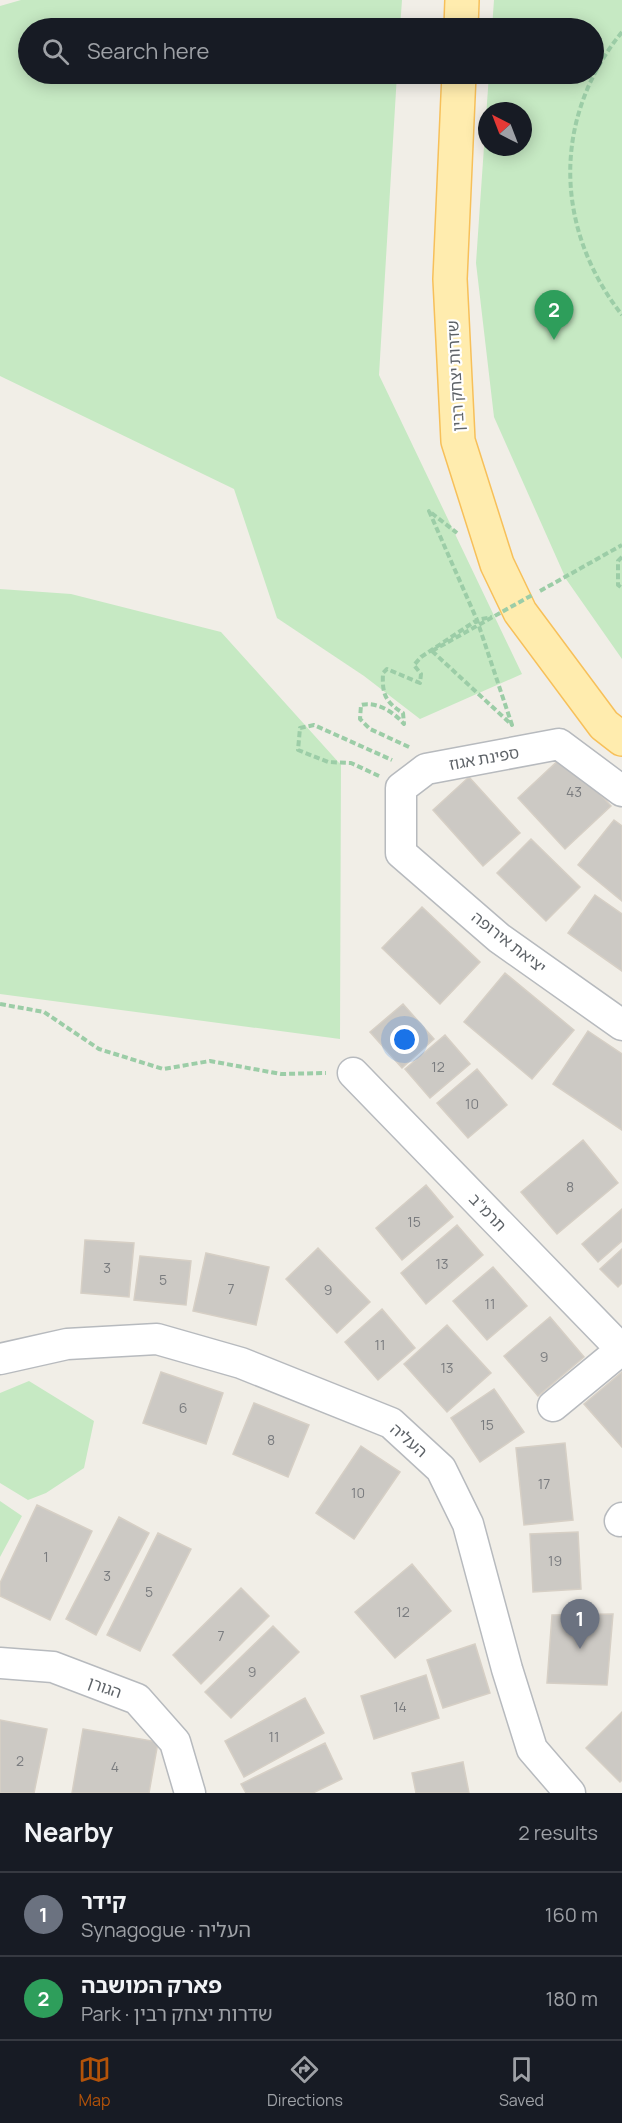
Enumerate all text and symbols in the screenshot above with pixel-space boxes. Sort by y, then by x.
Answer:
search box [18,18,604,84]
icon: search [39,35,72,68]
text: Search here [87,36,209,66]
north arrow [478,102,532,156]
pin: 2 [534,290,574,340]
street label: שדרות יצחק רבין [441,320,469,432]
street label: ספינת אגוז [447,741,521,775]
house number: 43 [566,782,582,801]
street label: יציאת אירופה [467,906,551,978]
your location [390,1025,419,1054]
house number: 12 [431,1057,445,1076]
house number: 10 [465,1094,479,1113]
house number: 8 [566,1177,574,1196]
street label: תרמ"ב [464,1188,512,1236]
house number: 15 [407,1212,421,1231]
house number: 13 [435,1254,449,1273]
house number: 3 [103,1258,111,1277]
house number: 5 [159,1270,167,1289]
house number: 7 [227,1279,235,1298]
house number: 9 [324,1280,332,1299]
house number: 11 [485,1294,495,1313]
house number: 11 [375,1335,385,1354]
house number: 9 [540,1347,548,1366]
house number: 13 [440,1358,454,1377]
house number: 6 [179,1398,187,1417]
house number: 15 [480,1415,494,1434]
street label: העליה [386,1418,432,1462]
house number: 8 [267,1430,275,1449]
house number: 17 [538,1474,550,1493]
house number: 10 [351,1483,365,1502]
house number: 1 [43,1547,49,1566]
house number: 19 [548,1551,562,1570]
house number: 3 [103,1566,111,1585]
house number: 5 [145,1582,153,1601]
pin: 1 [560,1600,600,1649]
house number: 12 [396,1602,410,1621]
house number: 7 [217,1626,225,1645]
house number: 9 [248,1662,256,1681]
street label: הגורן [85,1671,125,1703]
house number: 14 [393,1697,407,1716]
house number: 11 [269,1727,279,1746]
house number: 2 [16,1751,24,1770]
house number: 4 [111,1757,119,1776]
text: Nearby [24,1814,113,1850]
text: 2 results [518,1819,598,1846]
text: קידר [81,1886,126,1916]
text: 1 [39,1901,48,1928]
text: 160 m [545,1901,598,1928]
text: Synagogue · העליה [81,1916,251,1943]
text: פארק המושבה [81,1970,222,2000]
text: 2 [38,1985,49,2012]
text: 180 m [545,1985,598,2012]
text: Park · שדרות יצחק רבין [81,2000,273,2027]
tab: Map [78,2053,111,2111]
tab: Directions [267,2053,343,2111]
tab: Saved [499,2053,544,2111]

